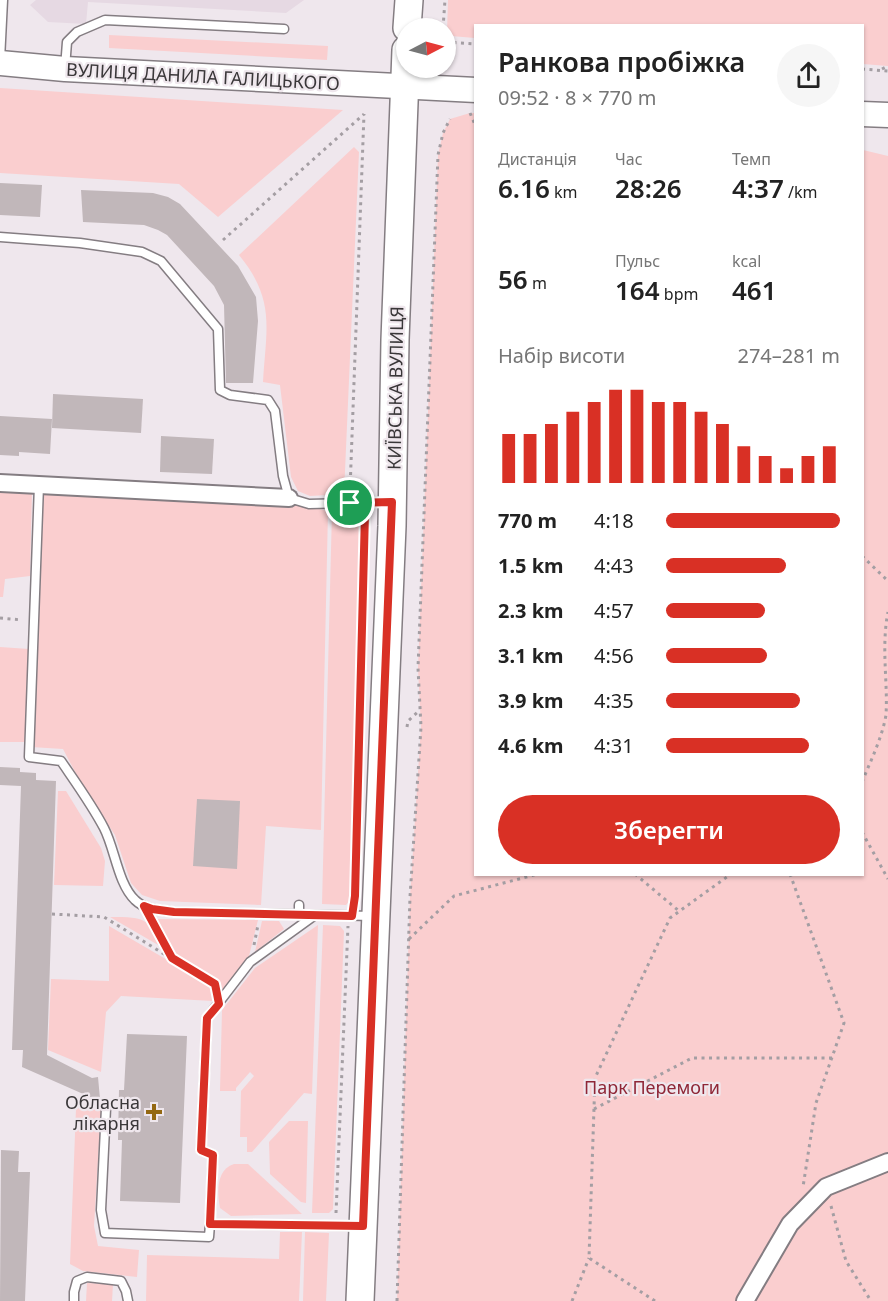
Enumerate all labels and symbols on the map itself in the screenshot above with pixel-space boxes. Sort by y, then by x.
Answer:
north arrow [396,18,456,78]
street label: ВУЛИЦЯ ДАНИЛА ГАЛИЦЬКОГО [66,57,340,95]
street label: КИЇВСЬКА ВУЛИЦЯ [382,306,408,470]
pin [324,477,375,528]
park label: Парк Перемоги [584,1075,720,1099]
place label: Обласна лікарня [65,1090,140,1135]
marker: Обласна лікарня [145,1103,163,1121]

